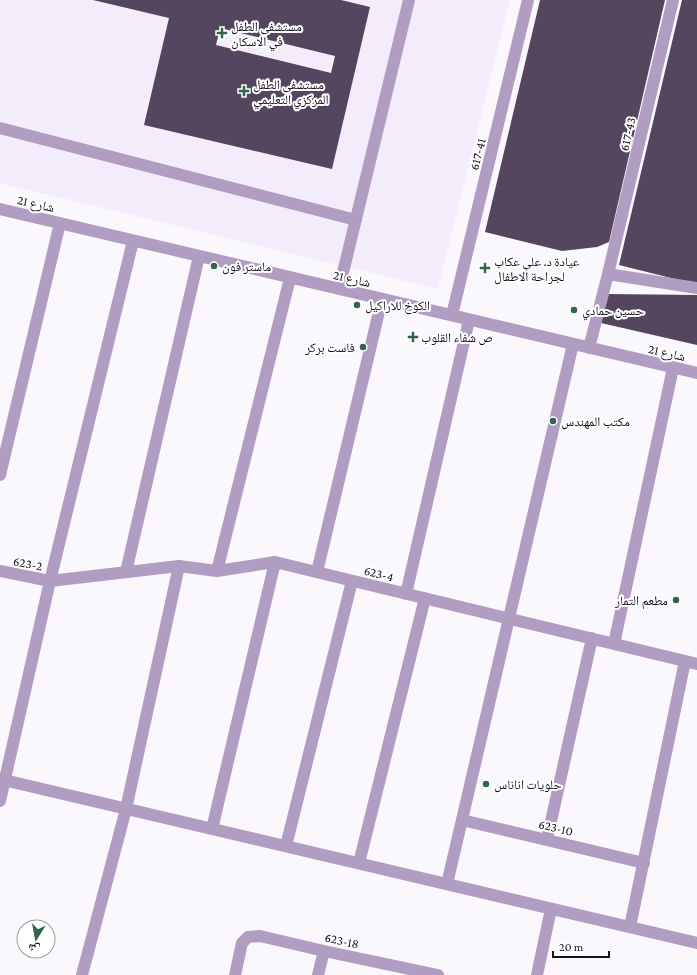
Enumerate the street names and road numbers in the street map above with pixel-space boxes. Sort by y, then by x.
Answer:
street label: 617-43 [616,116,639,152]
street label: 617-41 [466,137,489,172]
street label: شارع 21 [15,192,56,217]
street label: شارع 21 [331,267,372,292]
street label: شارع 21 [646,341,687,366]
street label: 623-2 [12,553,44,574]
street label: 623-4 [362,563,396,585]
street label: 623-10 [537,816,575,839]
street label: 623-18 [323,930,360,951]

